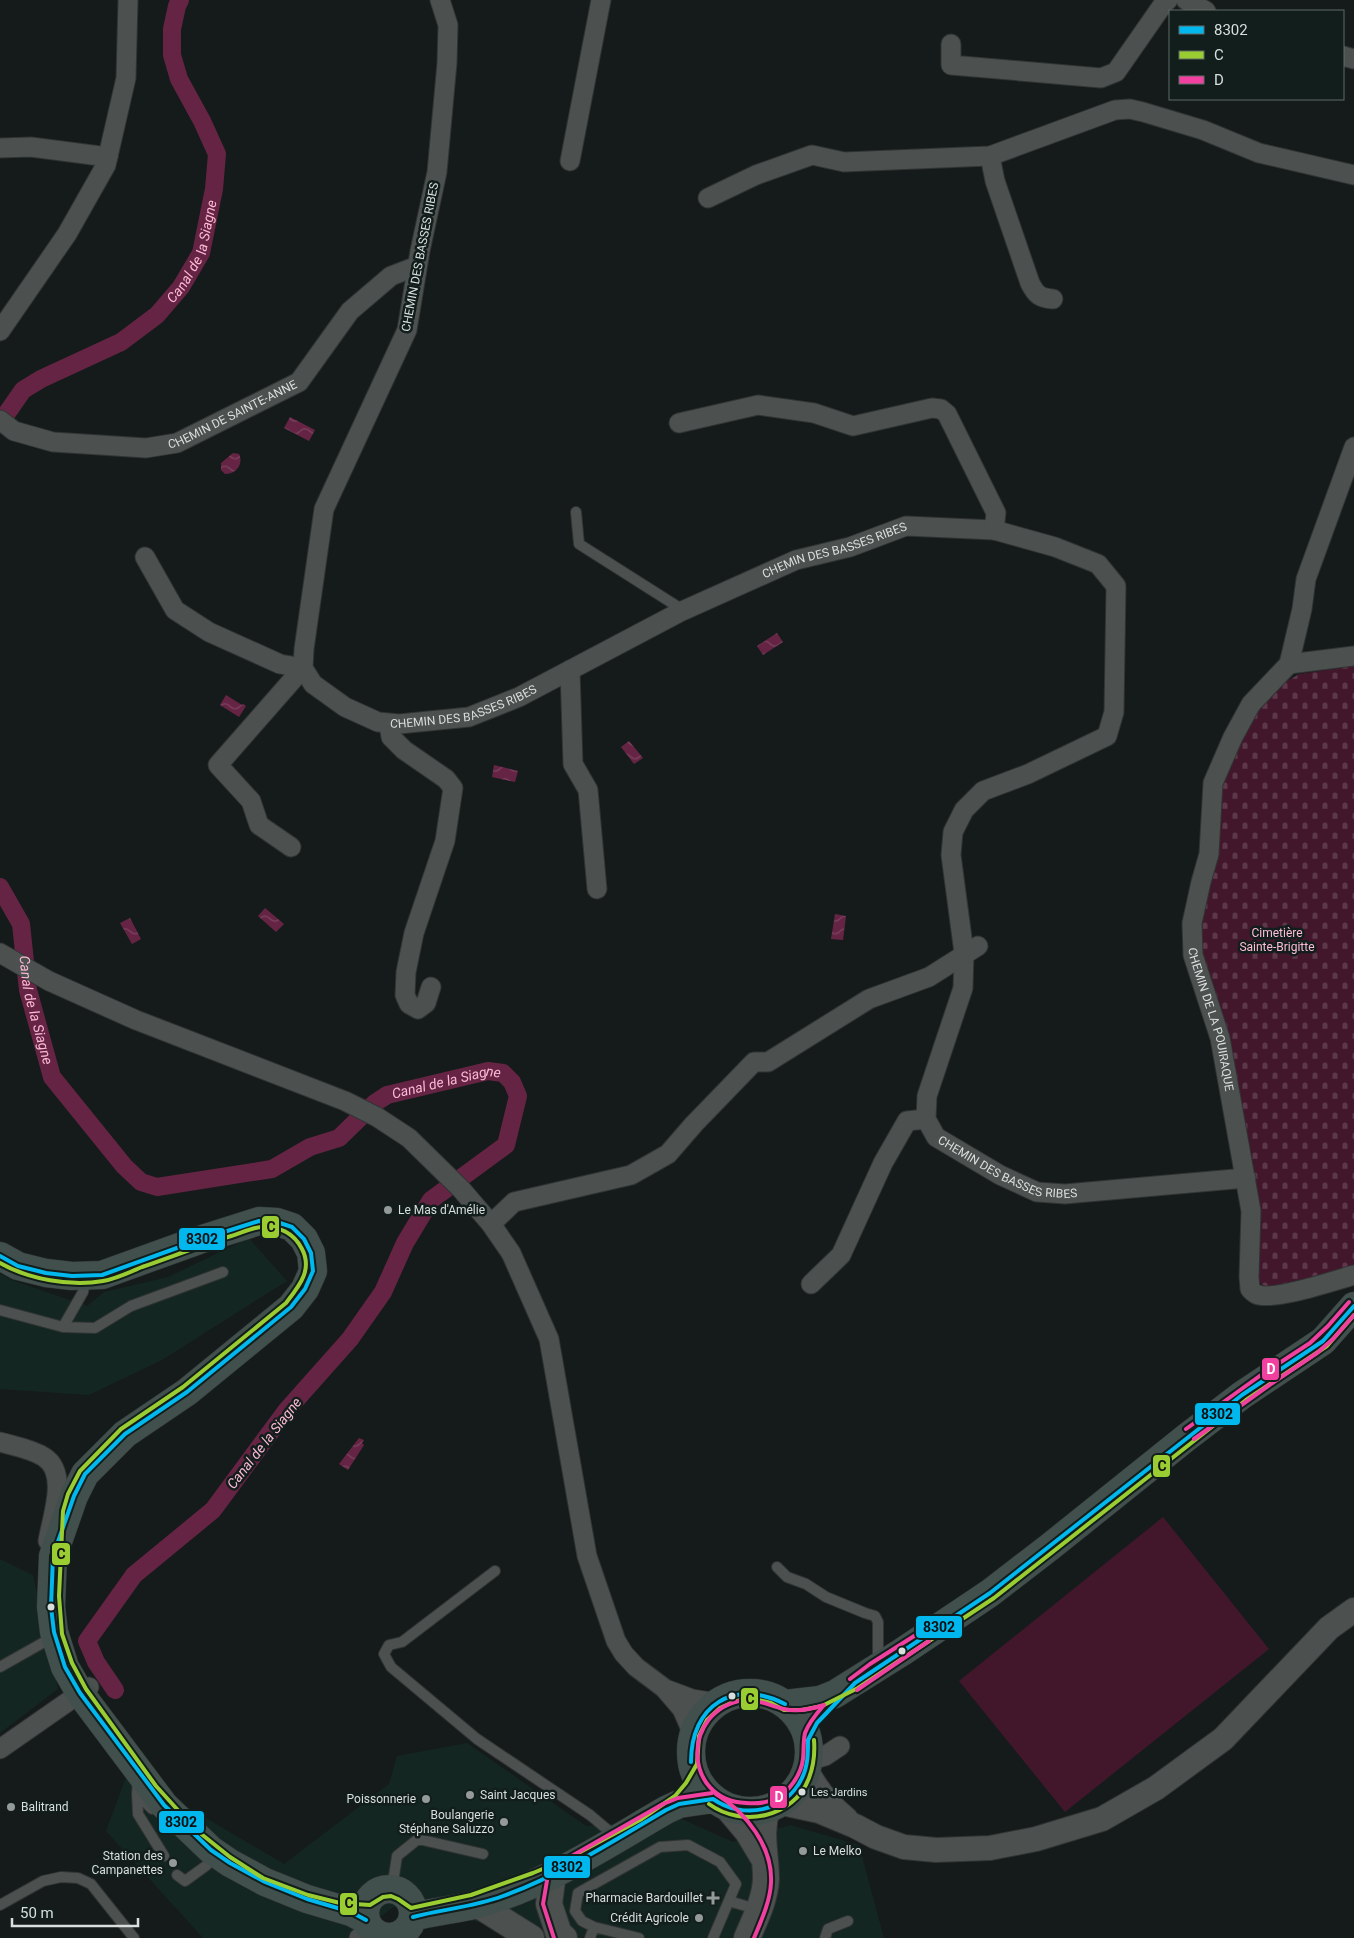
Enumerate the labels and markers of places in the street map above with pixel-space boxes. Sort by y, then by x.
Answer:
place label: Le Mas d'Amélie [398,1203,485,1217]
marker: Le Mas d'Amélie [382,1204,394,1216]
unlabelled marker [46,1602,56,1612]
unlabelled marker [897,1646,907,1656]
unlabelled marker [727,1691,737,1701]
place label: Les Jardins [811,1786,868,1799]
marker: Les Jardins [797,1787,807,1797]
place label: Saint Jacques [480,1788,556,1802]
marker: Saint Jacques [464,1789,476,1801]
place label: Poissonnerie [347,1792,416,1806]
marker: Poissonnerie [420,1793,432,1805]
place label: Balitrand [21,1800,69,1814]
marker: Balitrand [5,1801,17,1813]
place label: Boulangerie Stéphane Saluzzo [399,1808,494,1836]
marker: Boulangerie Stéphane Saluzzo [498,1816,510,1828]
place label: Le Melko [813,1844,862,1858]
marker: Le Melko [797,1845,809,1857]
place label: Station des Campanettes [91,1849,163,1877]
marker: Station des Campanettes [167,1857,179,1869]
place label: Pharmacie Bardouillet [585,1891,703,1905]
marker: Pharmacie Bardouillet [707,1892,719,1904]
place label: Crédit Agricole [610,1911,689,1925]
marker: Crédit Agricole [693,1912,705,1924]

